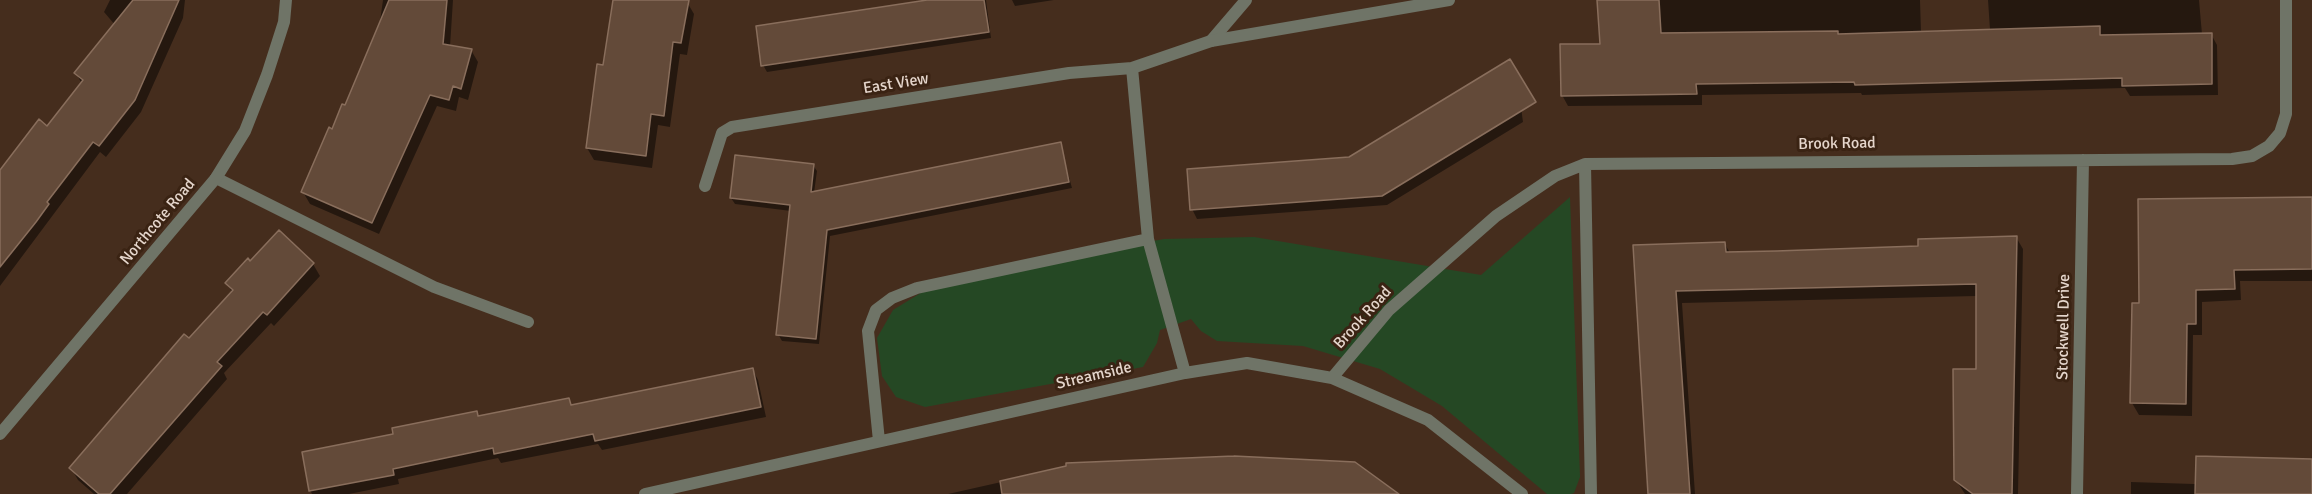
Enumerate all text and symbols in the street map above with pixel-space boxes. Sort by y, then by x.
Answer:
street label: East View [862,69,930,99]
street label: Brook Road [1798,134,1876,154]
street label: Northcote Road [116,175,200,269]
street label: Stockwell Drive [2053,274,2075,380]
street label: Brook Road [1330,283,1396,353]
street label: Streamside [1054,358,1134,394]

